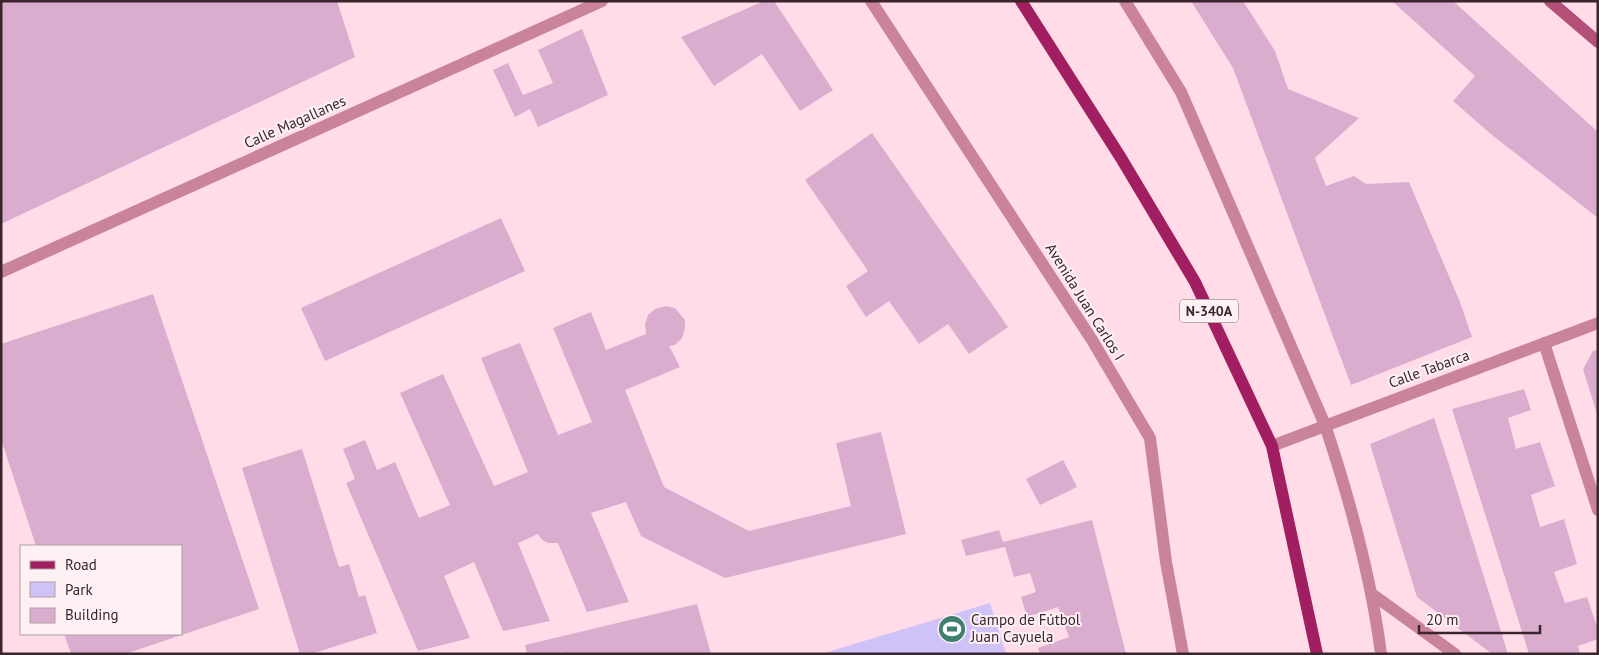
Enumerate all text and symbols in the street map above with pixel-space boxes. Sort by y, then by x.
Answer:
street label: Calle Magallanes [241,91,349,152]
street label: Avenida Juan Carlos I [1042,240,1129,364]
road number: N-340A [1180,300,1238,322]
street label: Calle Tabarca [1386,345,1472,392]
legend [20,545,182,635]
text: Road [65,555,97,574]
text: Park [65,580,93,599]
scale bar [1419,602,1540,634]
text: Building [65,605,119,624]
place label: Campo de Fútbol Juan Cayuela [970,610,1081,646]
text: 20 m [1426,610,1459,629]
sports icon: Campo de Fútbol Juan Cayuela [937,614,967,644]

